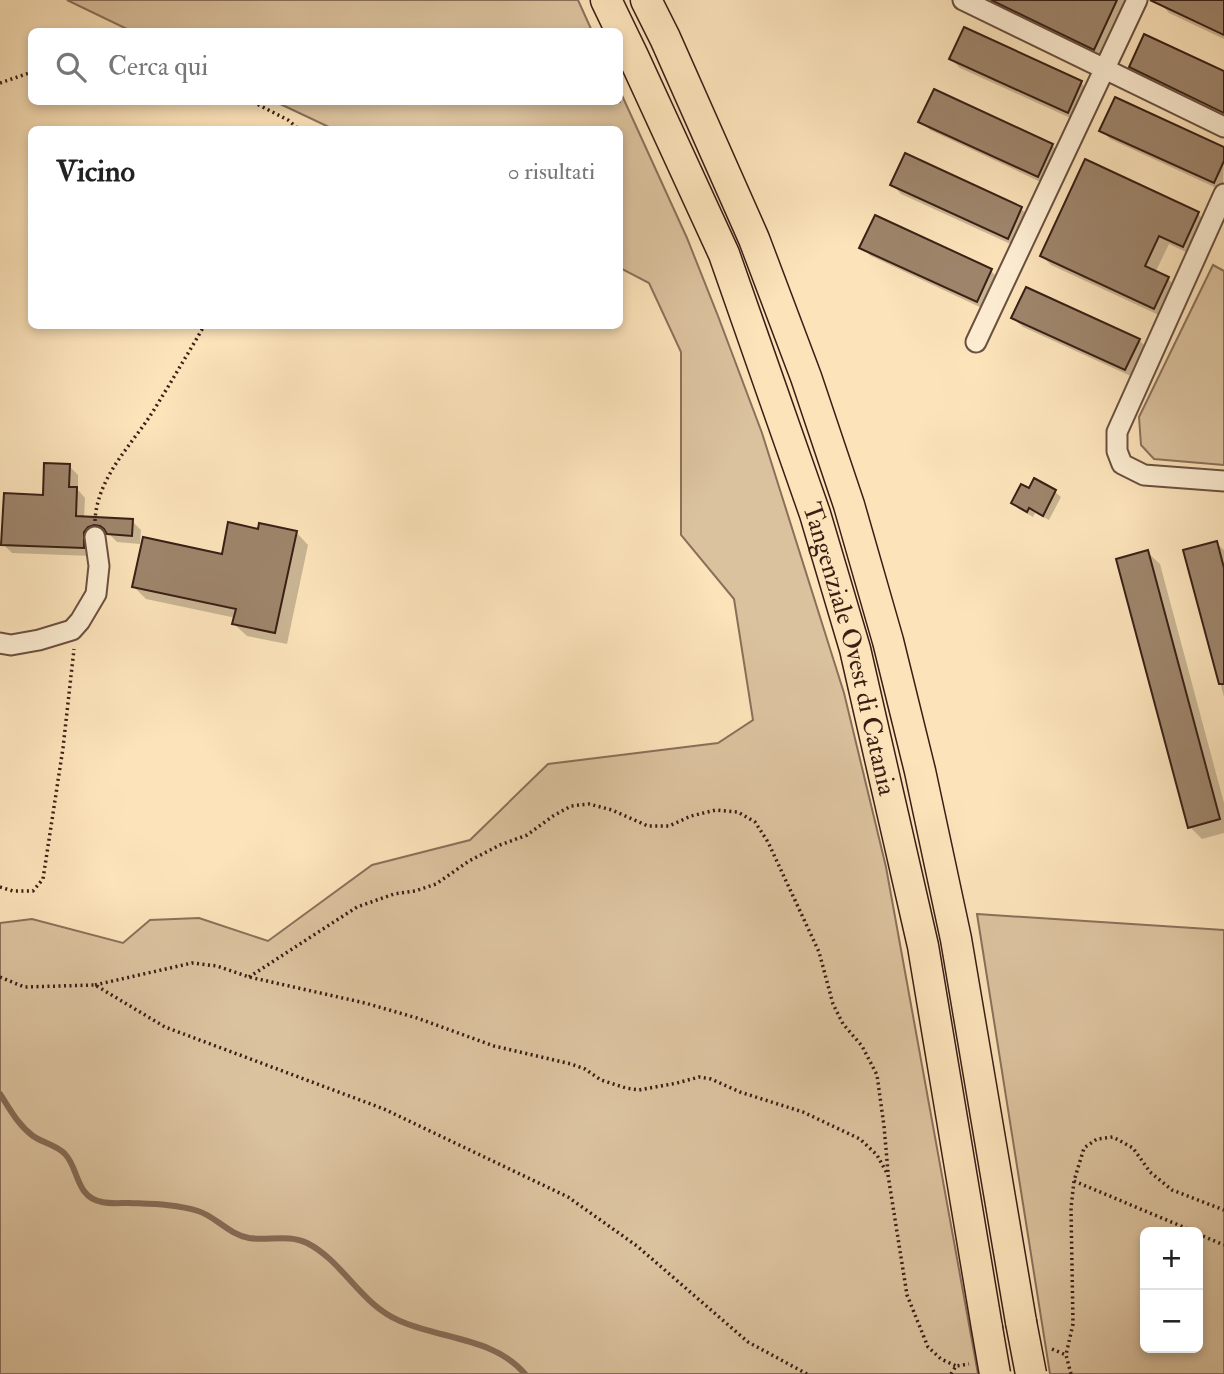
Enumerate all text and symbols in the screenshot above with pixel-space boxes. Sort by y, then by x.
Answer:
search box [28,28,623,105]
icon: search [52,48,90,86]
text: Cerca qui [108,51,208,83]
text: Vicino [56,153,135,190]
text: 0 risultati [508,157,595,186]
street label: Tangenziale Ovest di Catania [795,498,903,799]
map controls [1140,1227,1203,1353]
button: + [1140,1227,1203,1290]
button: − [1140,1290,1203,1353]

